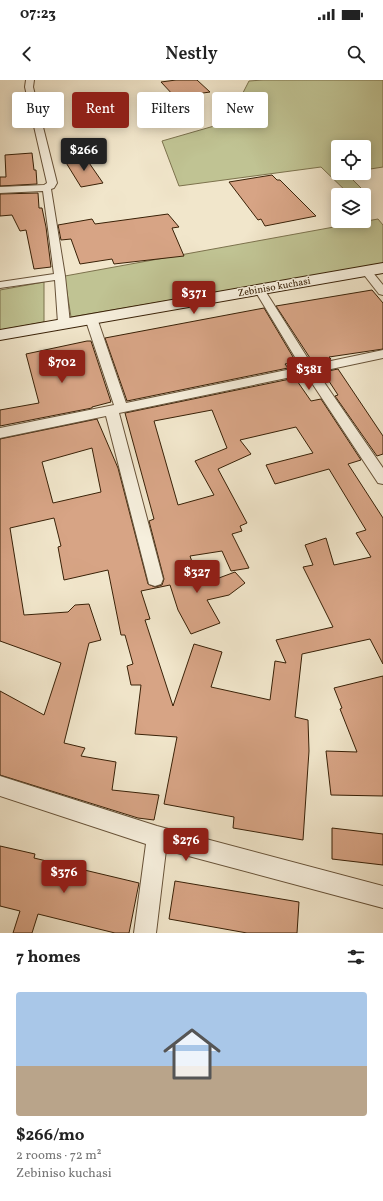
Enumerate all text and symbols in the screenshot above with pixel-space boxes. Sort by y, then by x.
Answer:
text: 07:23 [20,4,56,25]
text: Nestly [165,42,218,67]
icon: back [16,43,38,65]
icon: search [345,43,367,65]
chip: Buy [12,92,64,128]
chip: Rent [72,92,129,128]
chip: Filters [137,92,204,128]
chip: New [212,92,268,128]
pin: $266 [60,138,108,172]
map controls [331,140,371,228]
button: locate [331,140,371,180]
text: $266 [70,142,98,160]
button: layers [331,188,371,228]
street label: Zebiniso kuchasi [237,274,312,300]
pin: $371 [170,281,218,315]
text: $371 [181,285,207,303]
pin: $702 [38,350,86,384]
text: $702 [48,354,76,372]
pin: $381 [285,357,333,391]
text: $381 [296,361,322,379]
pin: $327 [173,560,221,594]
text: $327 [184,564,210,582]
pin: $276 [162,828,210,862]
text: $276 [172,832,200,850]
pin: $376 [40,860,88,894]
text: $376 [50,864,78,882]
text: 7 homes [16,946,81,969]
icon: filters [345,946,367,968]
icon: home [156,1018,228,1090]
text: $266/mo [16,1124,84,1147]
text: 2 rooms · 72 m² [16,1147,102,1165]
text: Zebiniso kuchasi [16,1165,112,1183]

